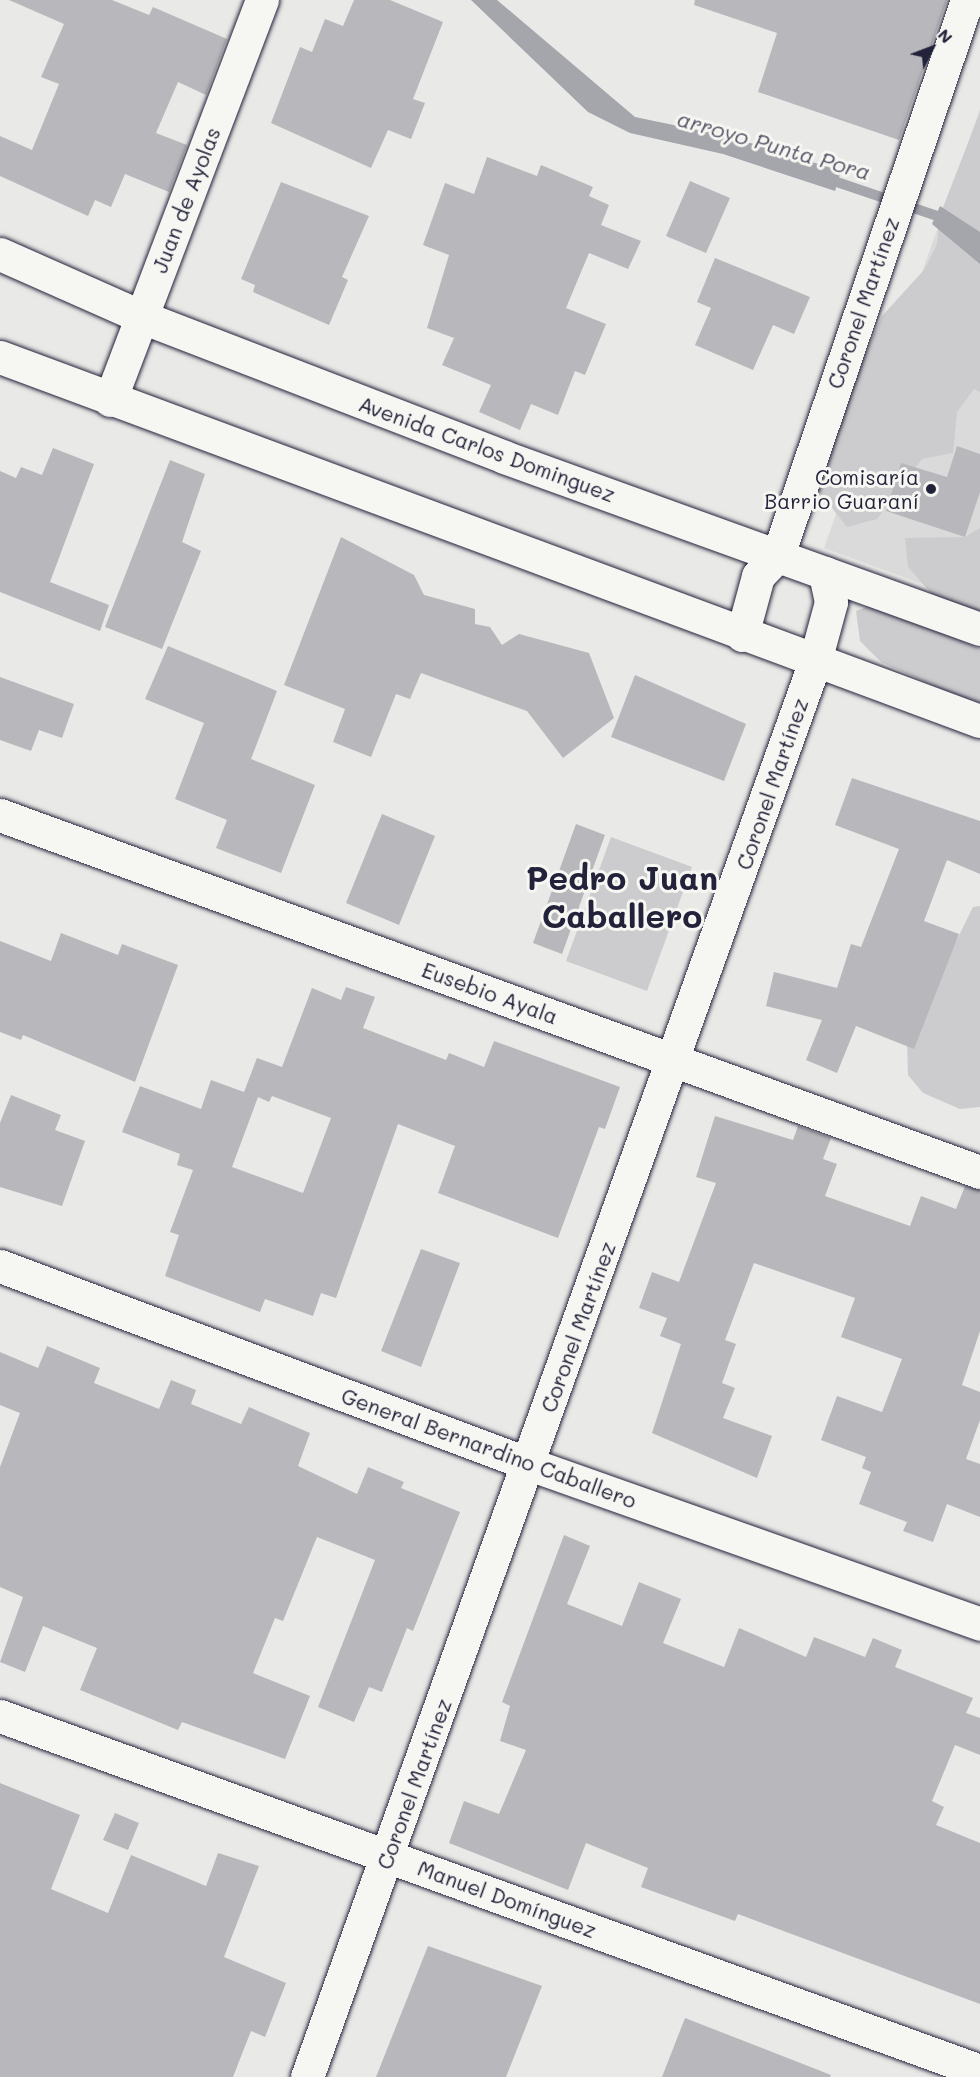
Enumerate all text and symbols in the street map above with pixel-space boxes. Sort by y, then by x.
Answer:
north arrow [902,18,962,78]
text: N [934,24,958,47]
water label: arroyo Punta Pora [674,105,874,185]
street label: Juan de Ayolas [147,124,225,276]
street label: Coronel Martínez [822,214,904,392]
street label: Avenida Carlos Dominguez [355,391,619,507]
place label: Comisaría Barrio Guaraní [764,464,919,514]
marker: Comisaría Barrio Guaraní [924,482,938,496]
street label: Coronel Martínez [731,695,813,873]
district label: Pedro Juan Caballero [526,857,718,935]
street label: Eusebio Ayala [419,957,561,1029]
street label: Coronel Martínez [535,1238,621,1416]
street label: General Bernardino Caballero [338,1383,640,1513]
street label: Coronel Martínez [371,1695,457,1873]
street label: Manuel Domínguez [414,1855,600,1943]

